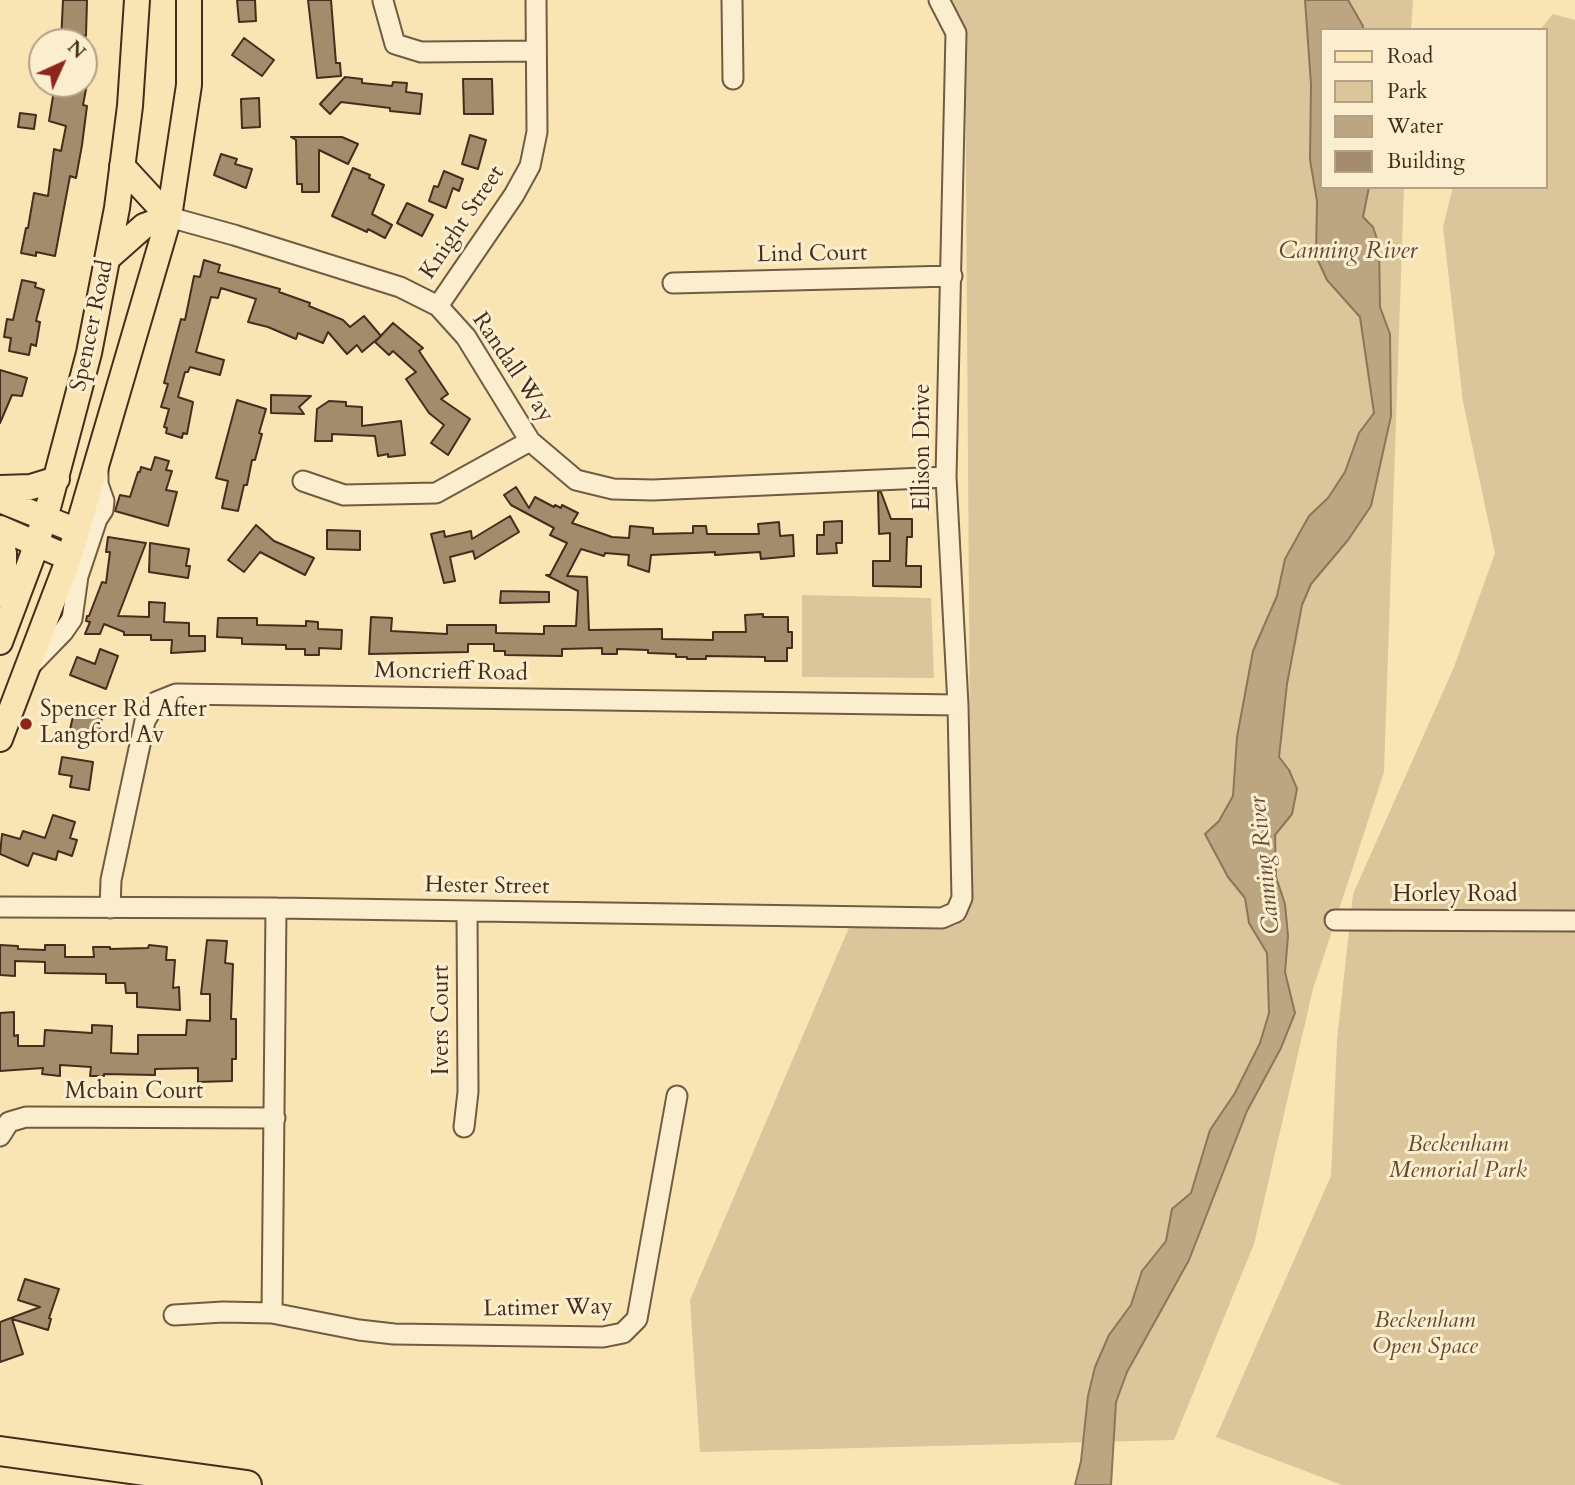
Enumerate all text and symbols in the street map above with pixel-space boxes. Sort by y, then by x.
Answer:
north arrow [28,28,98,98]
legend [1320,28,1547,189]
text: N [61,35,91,65]
text: Road [1387,42,1433,71]
text: Park [1387,77,1427,106]
text: Water [1387,112,1443,141]
text: Building [1387,147,1465,176]
street label: Knight Street [415,161,511,285]
water label: Canning River [1279,238,1417,266]
street label: Lind Court [757,240,867,270]
street label: Spencer Road [66,258,120,394]
street label: Randall Way [465,308,559,428]
street label: Ellison Drive [910,383,938,511]
street label: Moncrieff Road [374,658,528,688]
place label: Spencer Rd After Langford Av [40,697,207,751]
marker: Spencer Rd After Langford Av [18,716,34,732]
water label: Canning River [1244,794,1288,936]
street label: Hester Street [424,872,550,902]
street label: Horley Road [1392,882,1518,910]
street label: Ivers Court [429,965,457,1075]
street label: Mcbain Court [65,1079,203,1107]
park label: Beckenham Memorial Park [1389,1132,1527,1186]
street label: Latimer Way [483,1294,613,1324]
park label: Beckenham Open Space [1372,1308,1478,1362]

